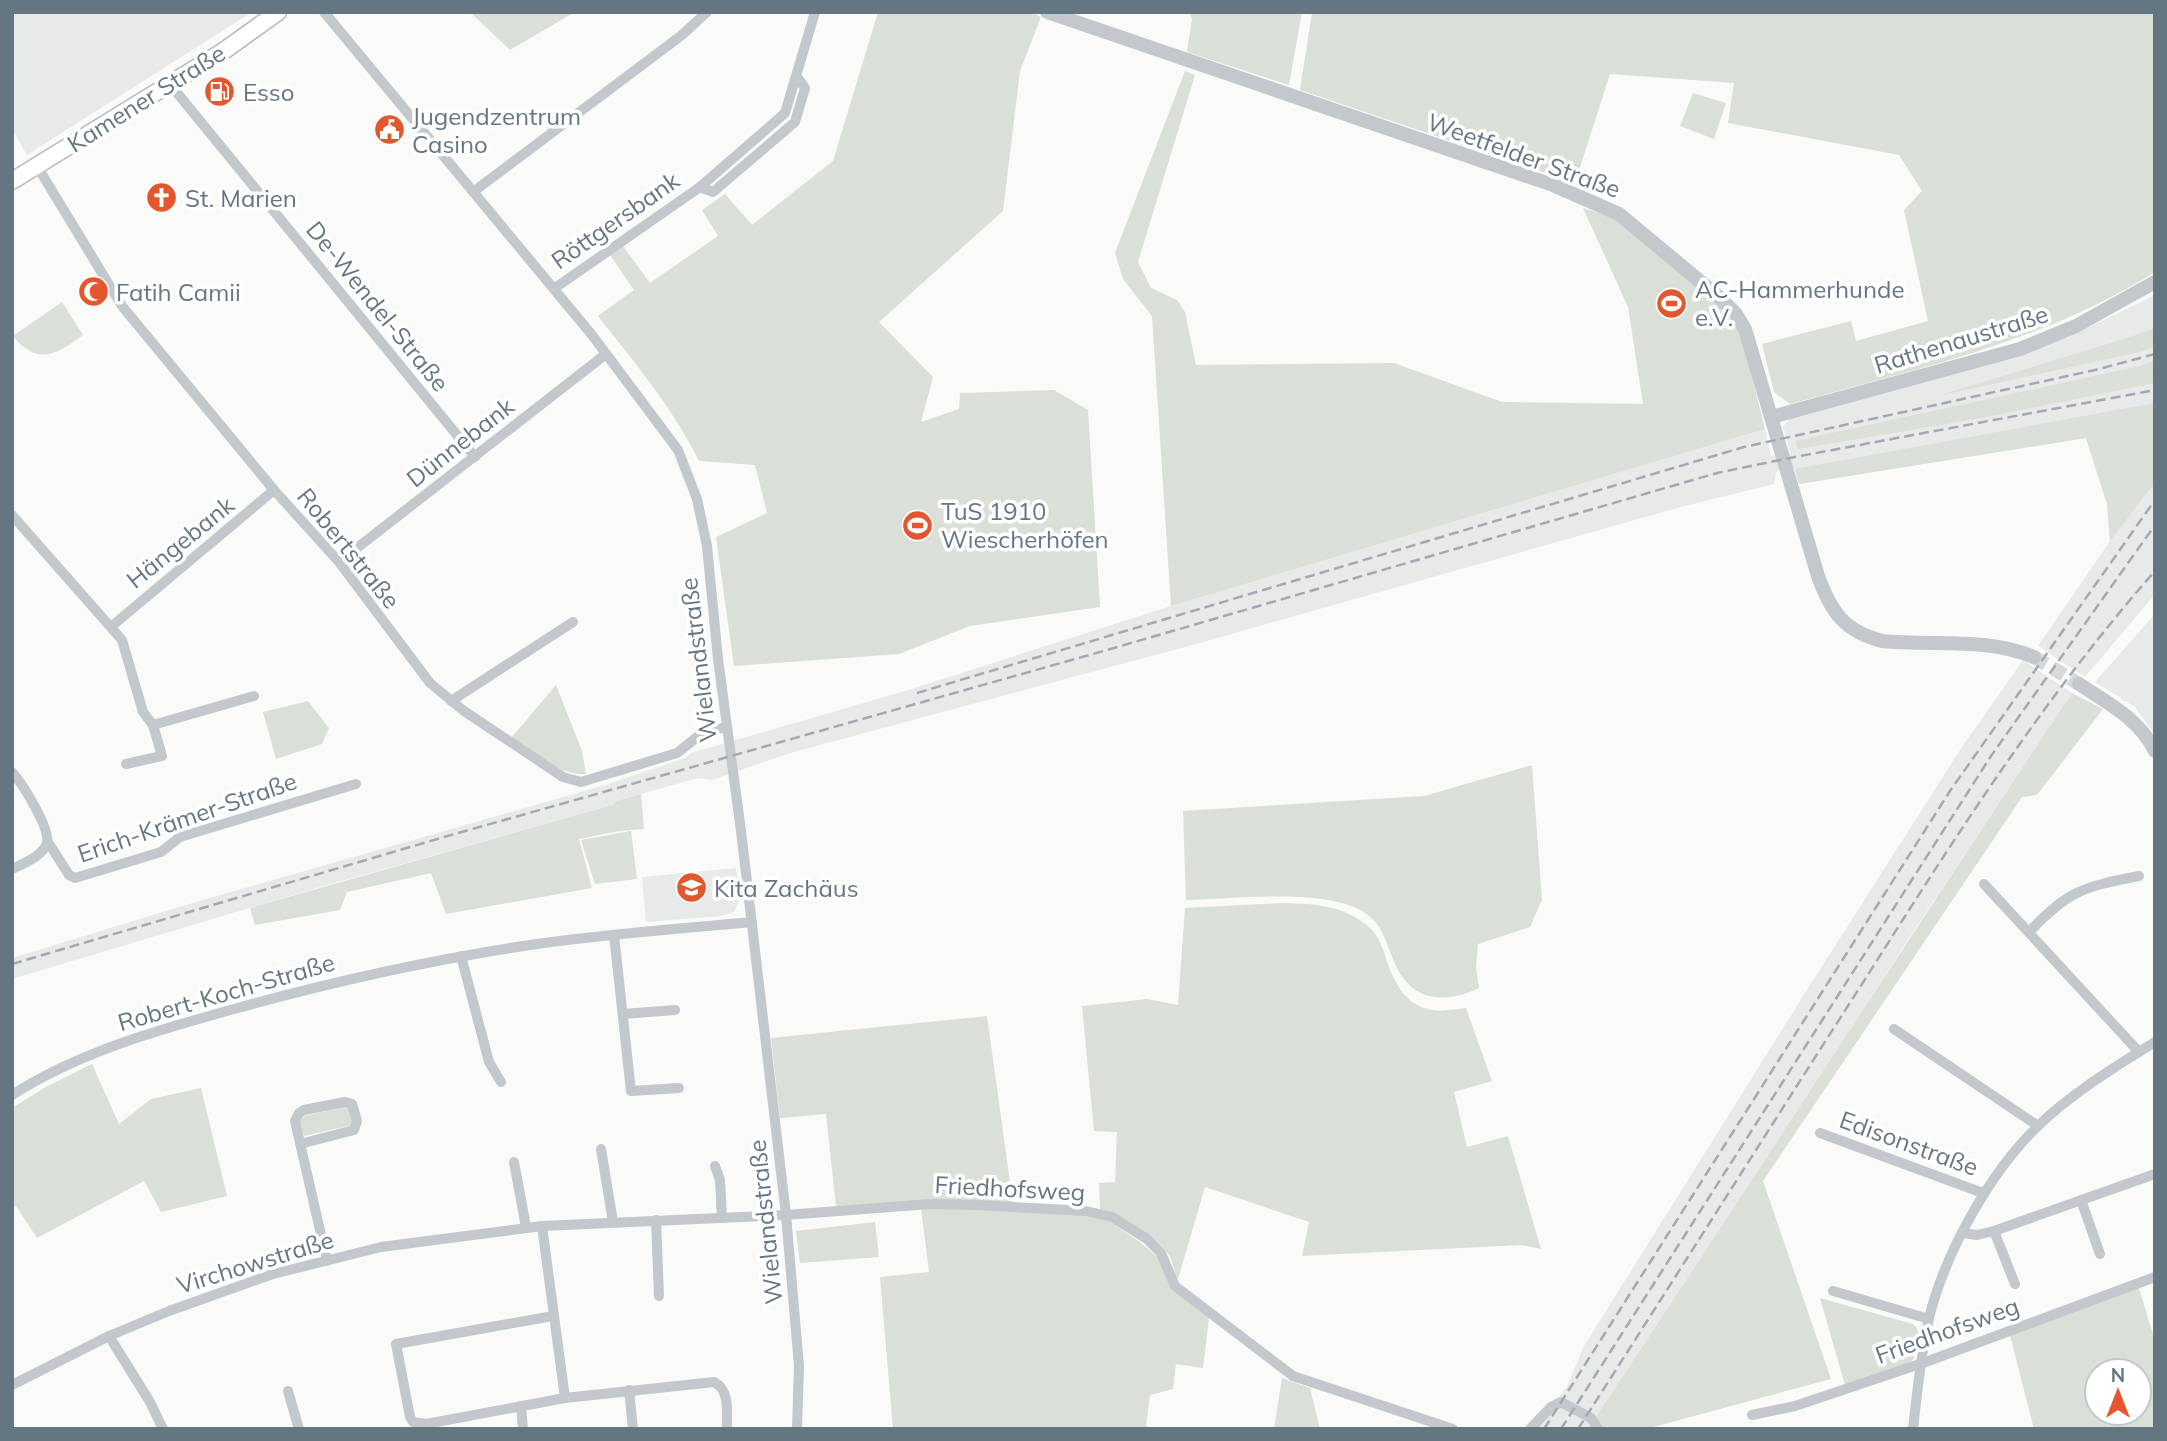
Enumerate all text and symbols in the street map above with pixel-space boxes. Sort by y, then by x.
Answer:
street label: Kamener Straße [62,37,230,159]
fuel station icon: Esso [203,75,237,109]
place label: Esso [243,77,294,107]
place label: Jugendzentrum Casino [412,101,581,159]
street label: Weetfelder Straße [1423,106,1625,204]
public building icon: Jugendzentrum Casino [372,113,406,147]
street label: Röttgersbank [545,164,685,275]
church icon: St. Marien [145,181,179,215]
place label: St. Marien [185,183,297,213]
street label: De-Wendel-Straße [300,215,456,397]
place label: AC-Hammerhunde e.V. [1695,274,1904,332]
mosque icon: Fatih Camii [76,275,110,309]
place label: Fatih Camii [116,277,241,307]
sports icon: AC-Hammerhunde e.V. [1655,286,1689,320]
street label: Rathenaustraße [1870,298,2052,380]
street label: Dünnebank [400,390,520,493]
street label: Robertstraße [291,482,407,614]
street label: Hängebank [120,489,240,594]
place label: TuS 1910 Wiescherhöfen [941,496,1109,554]
sports icon: TuS 1910 Wiescherhöfen [901,508,935,542]
street label: Wielandstraße [673,576,723,744]
street label: Erich-Krämer-Straße [74,765,300,869]
school or university icon: Kita Zachäus [674,871,708,905]
place label: Kita Zachäus [714,873,859,903]
street label: Robert-Koch-Straße [114,947,338,1037]
street label: Edisonstraße [1836,1104,1982,1182]
street label: Wielandstraße [741,1138,789,1306]
street label: Friedhofsweg [934,1169,1086,1207]
street label: Virchowstraße [173,1224,337,1300]
street label: Friedhofsweg [1871,1290,2023,1370]
north arrow [2083,1357,2153,1427]
text: N [2111,1363,2125,1387]

